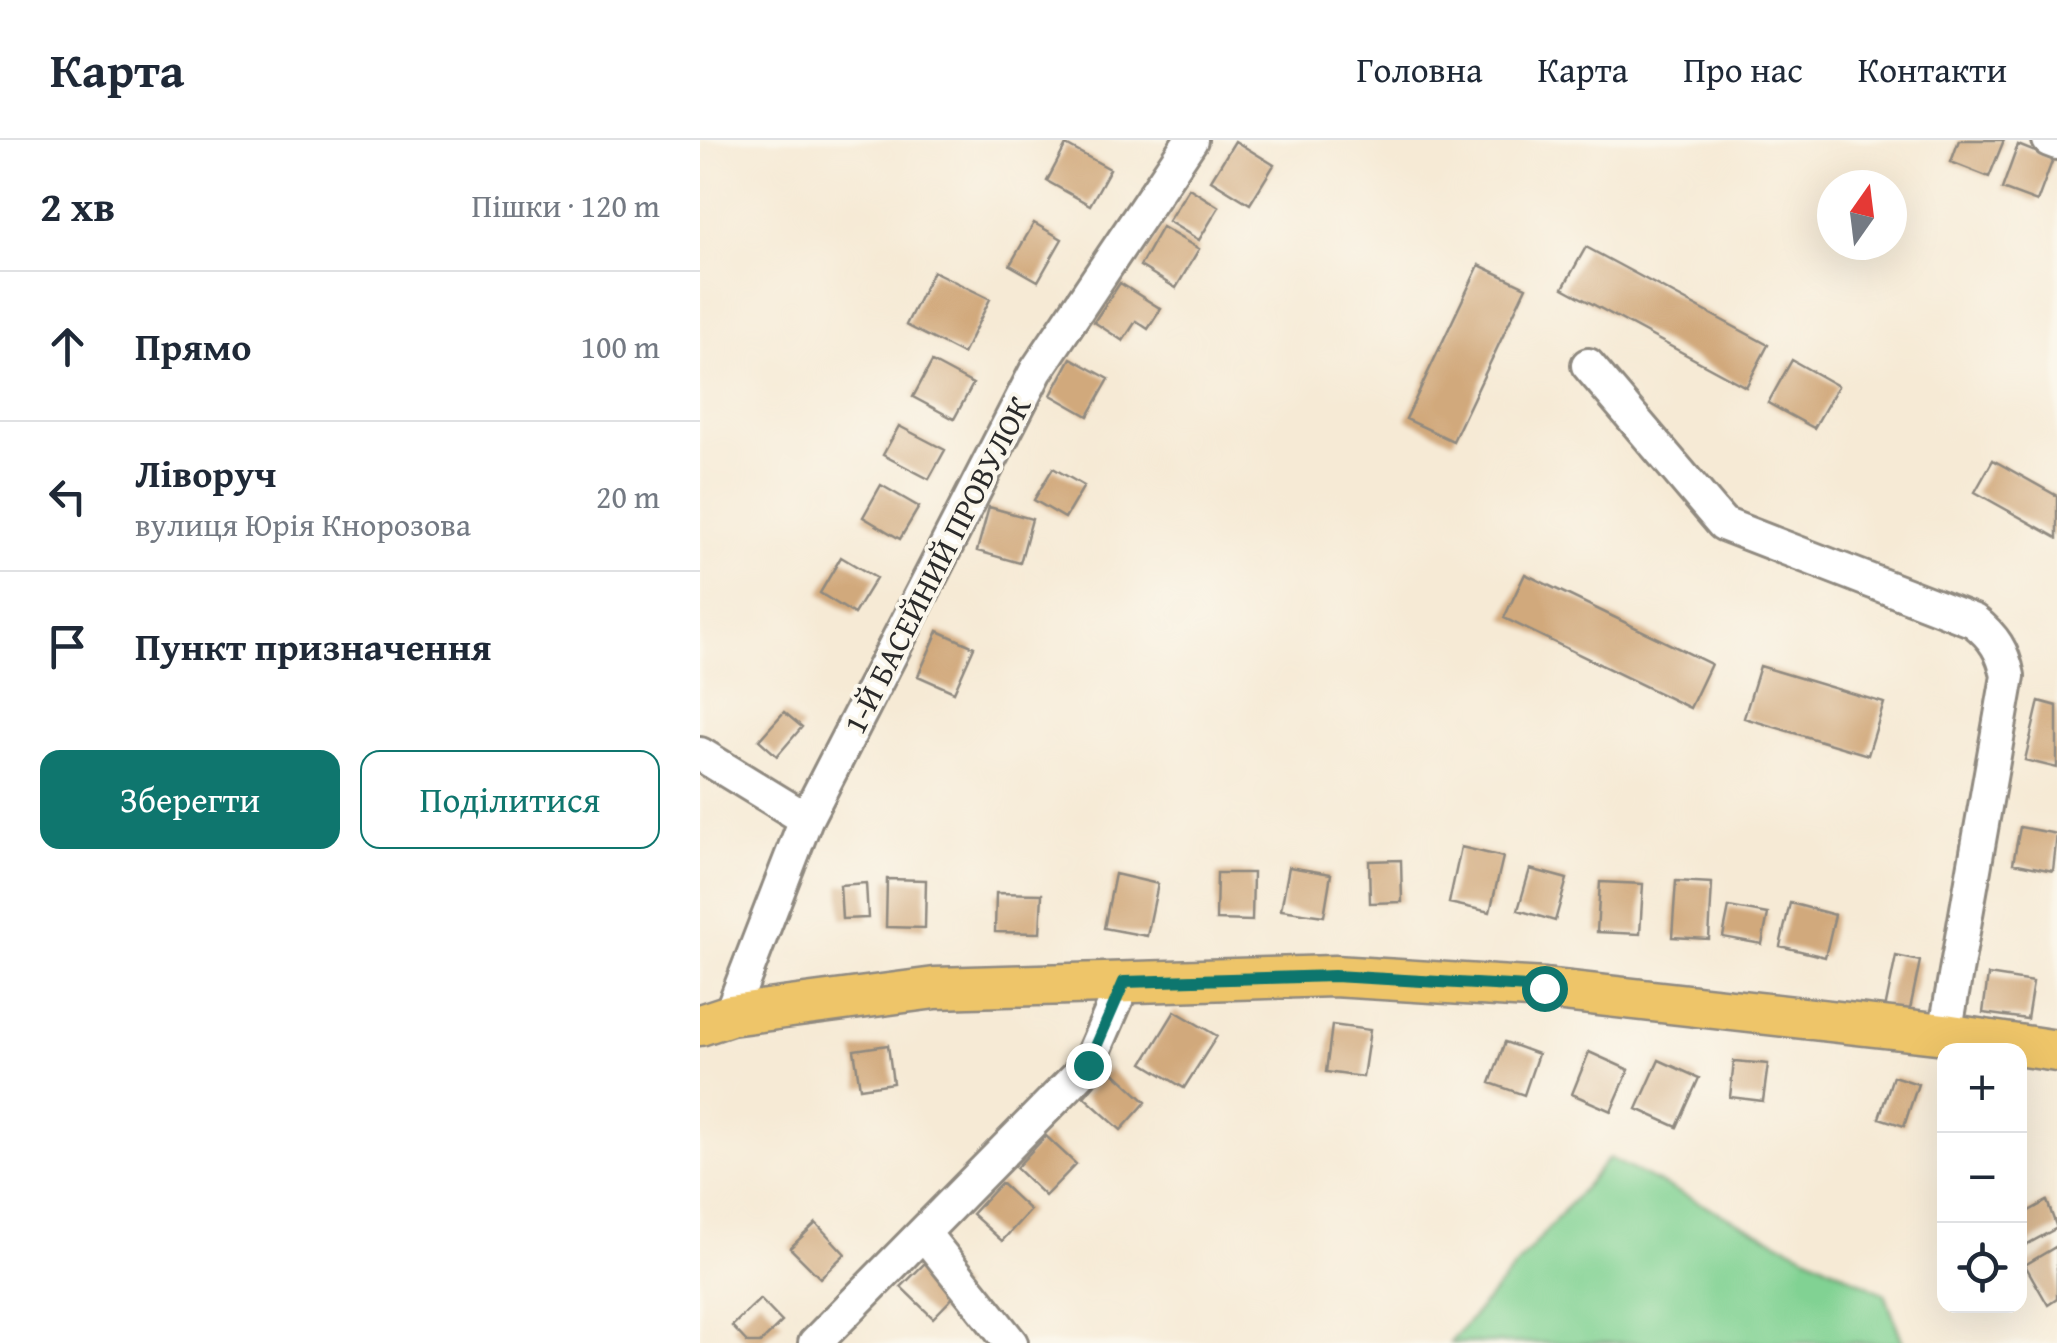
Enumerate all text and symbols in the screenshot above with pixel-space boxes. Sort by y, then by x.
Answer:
text: Карта [50,34,184,105]
text: Головна [1357,44,1483,95]
text: Карта [1538,44,1628,95]
text: Про нас [1683,44,1803,95]
text: Контакти [1858,44,2007,95]
north arrow [1817,170,1907,260]
text: 2 хв [40,175,115,236]
text: Пішки · 120 m [472,182,660,229]
text: Прямо [135,318,251,374]
icon: ahead [40,319,95,374]
text: 100 m [581,323,660,370]
street label: 1-Й БАСЕЙНИЙ ПРОВУЛОК [831,387,1042,742]
text: Ліворуч [135,445,276,501]
icon: left [40,469,95,524]
text: 20 m [596,473,660,520]
text: вулиця Юрія Кнорозова [135,501,471,548]
text: Пункт призначення [135,618,491,674]
icon: arrive [40,619,95,674]
button: Зберегти [40,750,340,849]
button: Поділитися [360,750,660,849]
route start [1522,966,1568,1012]
route end [1066,1043,1112,1089]
map controls [1937,1043,2027,1313]
button: + [1937,1043,2027,1133]
button: − [1937,1133,2027,1223]
button: locate [1937,1223,2027,1313]

